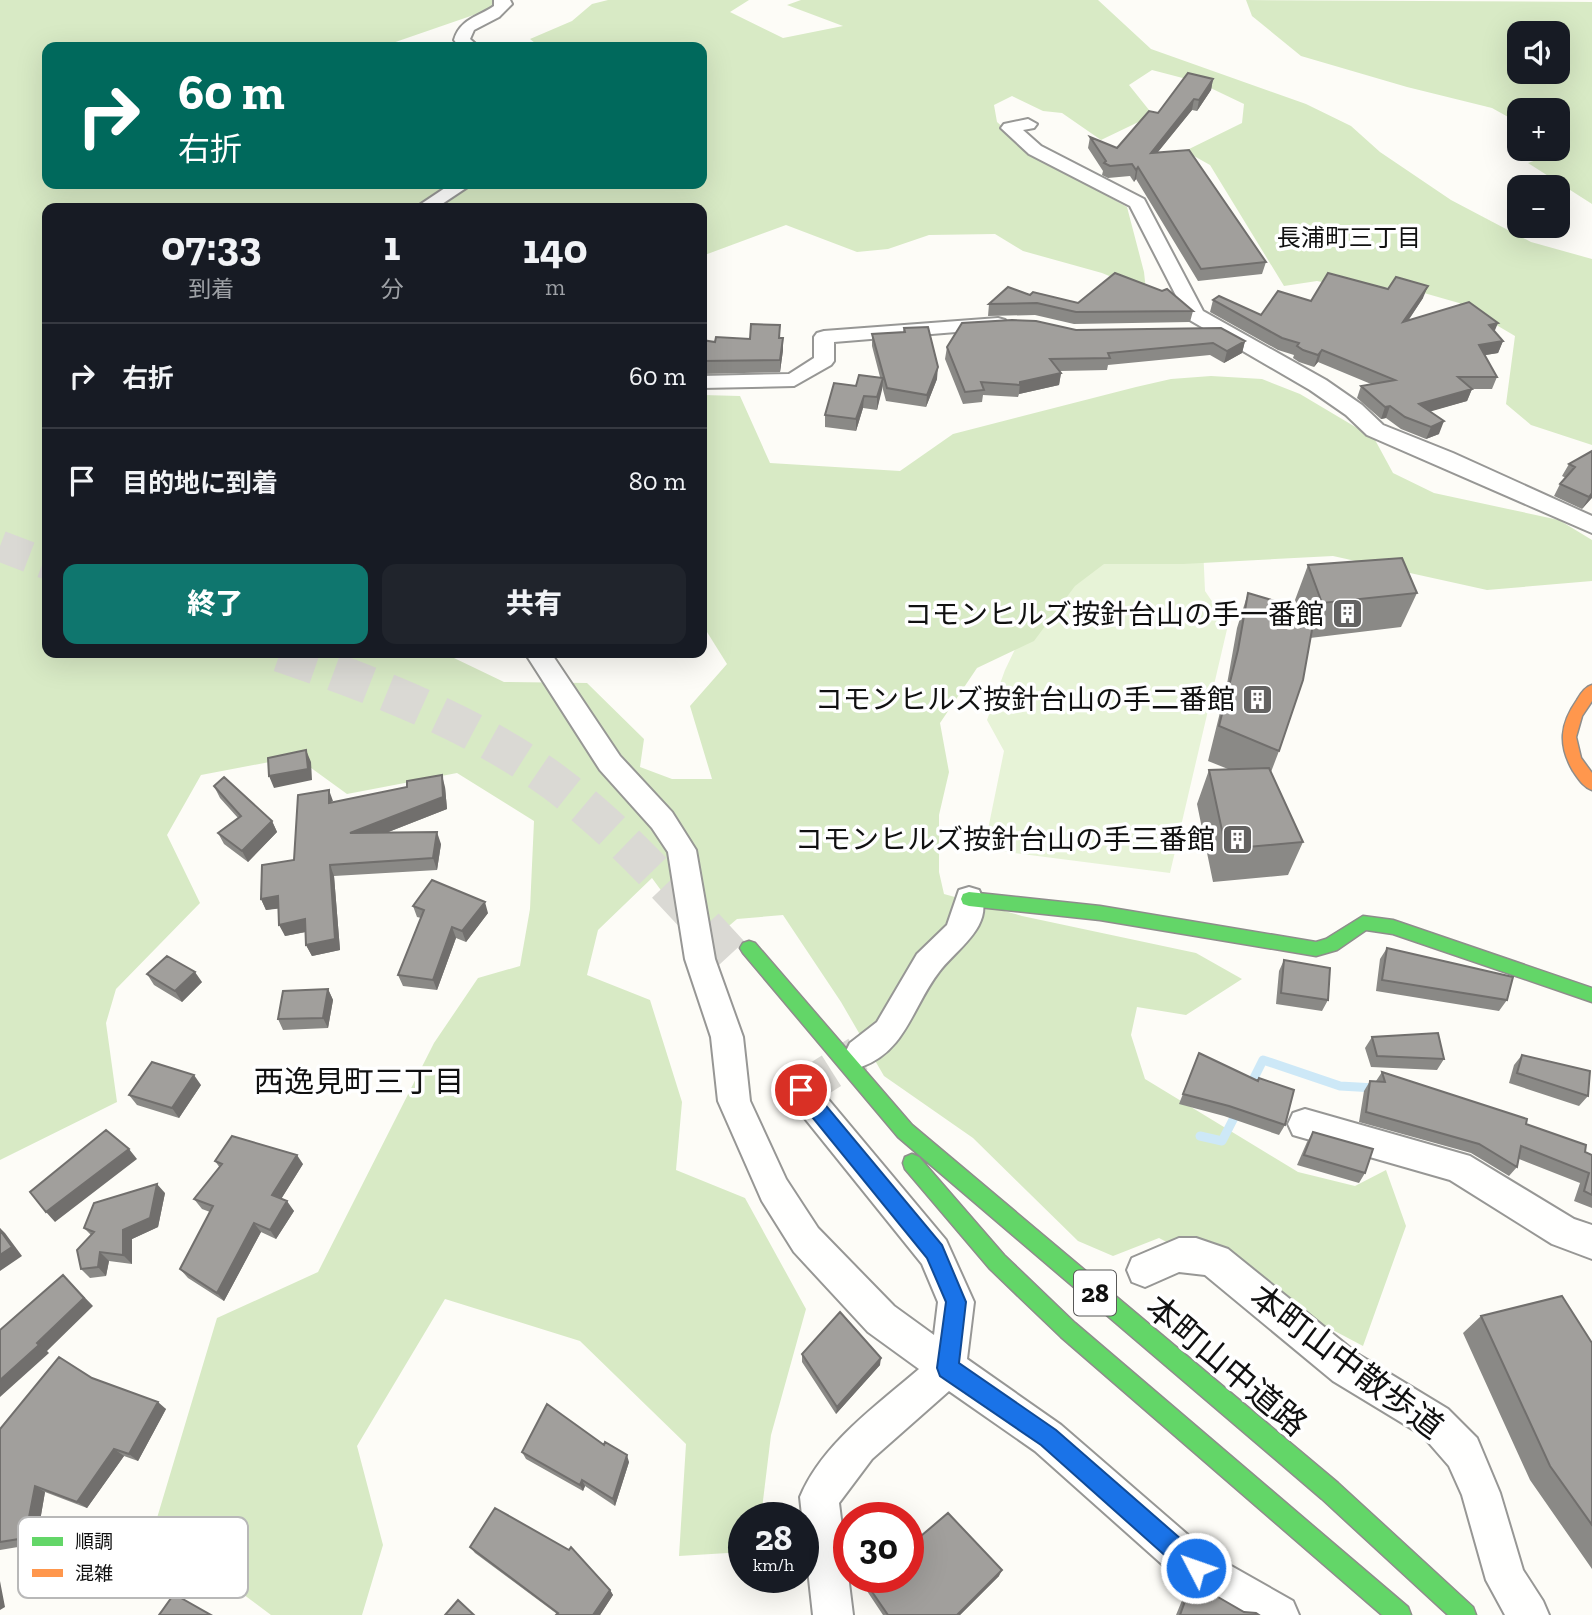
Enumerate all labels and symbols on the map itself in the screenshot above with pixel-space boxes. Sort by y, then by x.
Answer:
district label: 長浦町三丁目 [1277,223,1421,252]
building icon: コモンヒルズ按針台山の手一番館 [1330,597,1364,631]
place label: コモンヒルズ按針台山の手一番館 [904,598,1324,631]
building icon: コモンヒルズ按針台山の手二番館 [1241,682,1275,716]
place label: コモンヒルズ按針台山の手二番館 [815,683,1235,716]
building icon: コモンヒルズ按針台山の手三番館 [1221,822,1255,856]
place label: コモンヒルズ按針台山の手三番館 [795,823,1215,856]
pin [771,1060,831,1120]
district label: 西逸見町三丁目 [254,1064,464,1100]
road number: 28 [1074,1270,1116,1316]
street label: 本町山中散歩道 [1243,1276,1451,1446]
street label: 本町山中道路 [1138,1287,1315,1444]
speed limit sign: 30 [833,1502,924,1593]
legend [18,1517,248,1598]
text: 順調 [75,1530,113,1553]
position arrow [1159,1531,1233,1605]
text: 混雑 [75,1562,113,1585]

